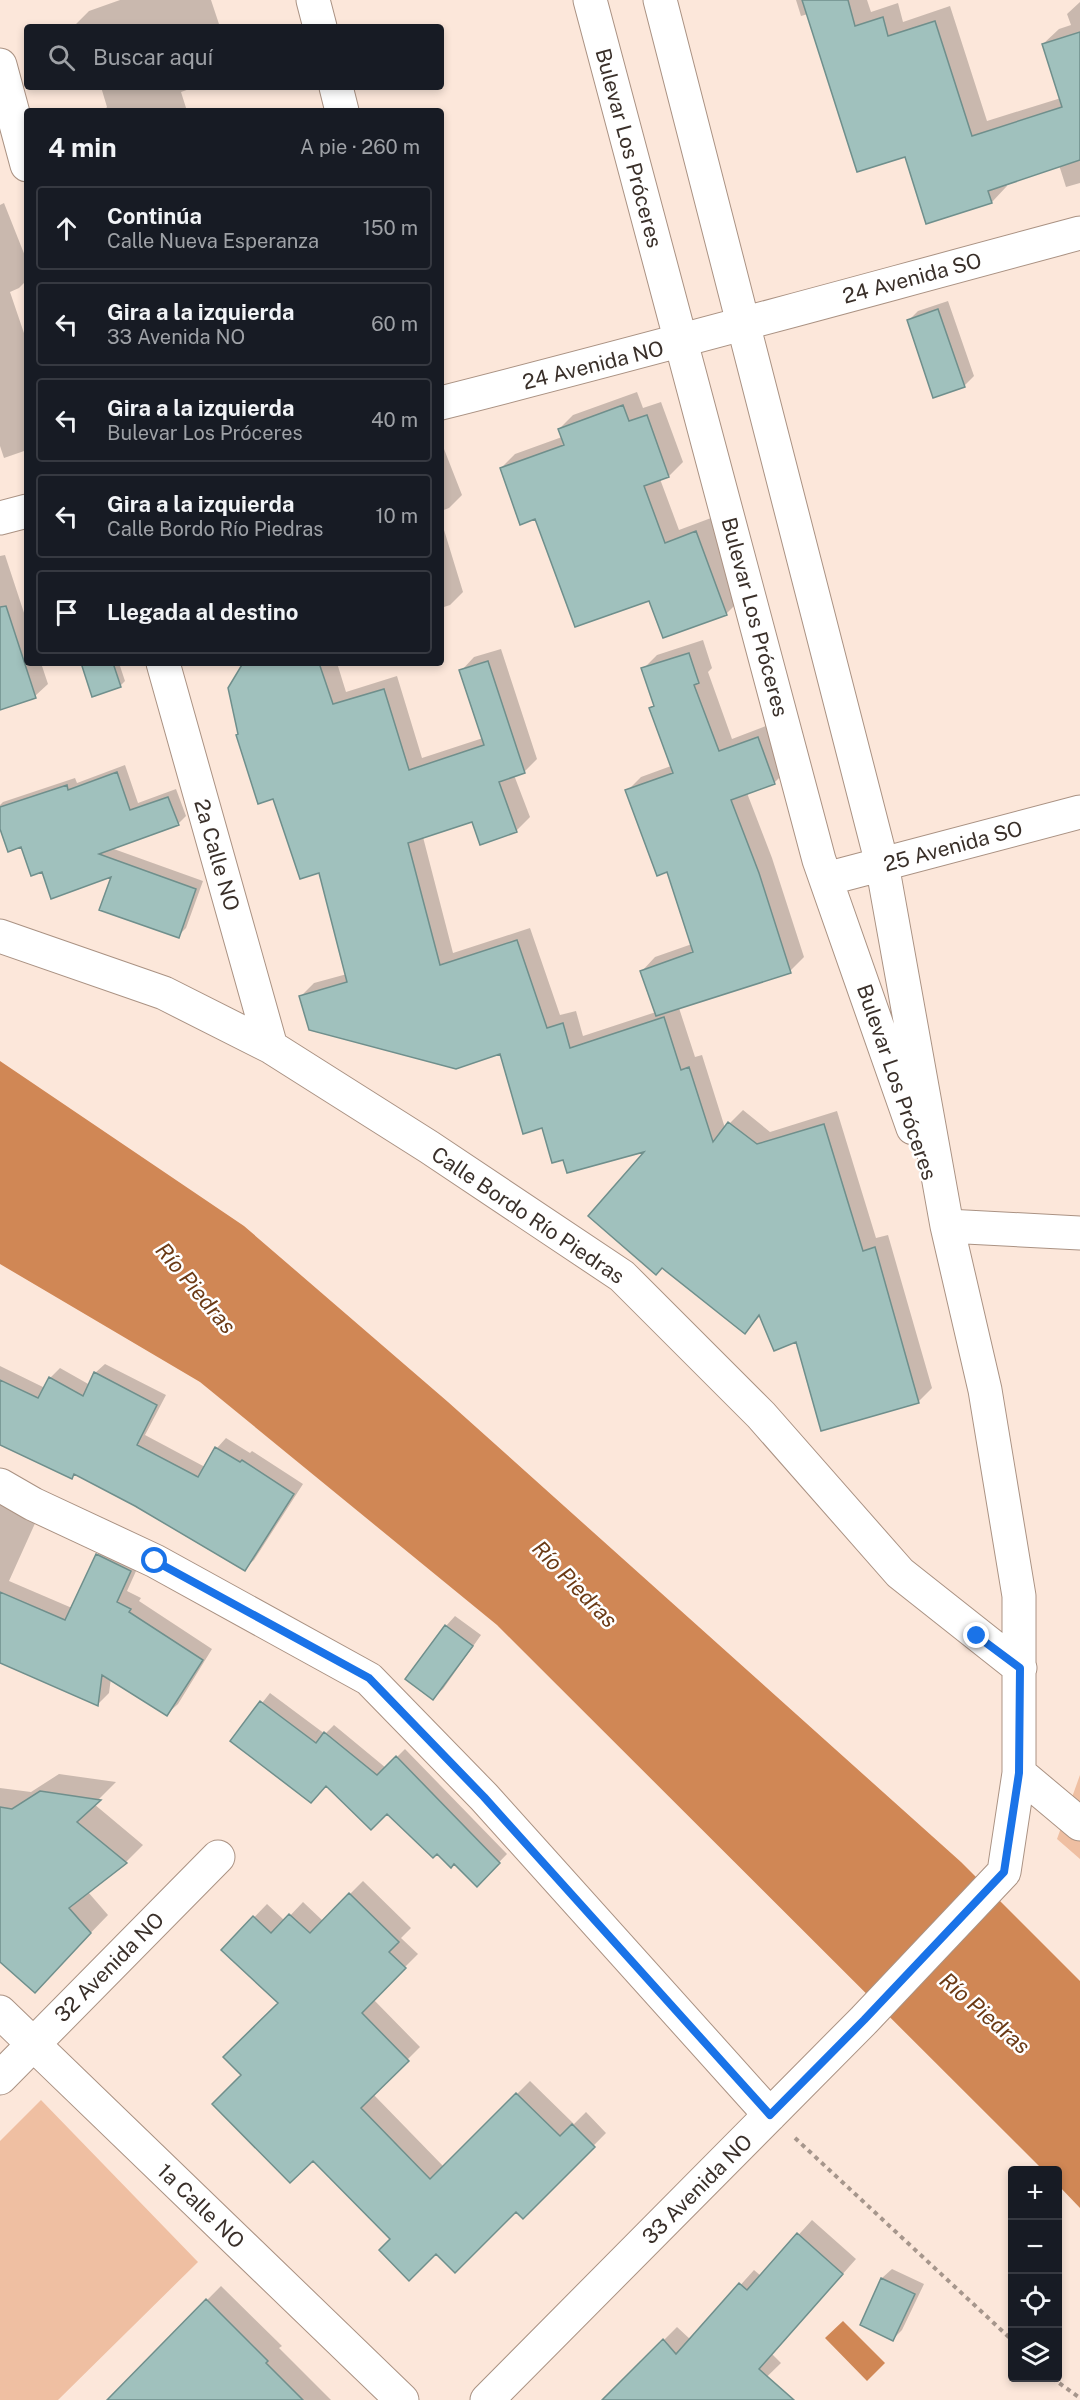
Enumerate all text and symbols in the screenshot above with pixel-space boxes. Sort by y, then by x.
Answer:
search box [24,24,444,90]
icon: search [45,41,78,74]
text: Buscar aquí [93,44,213,70]
street label: Bulevar Los Próceres [590,46,668,250]
text: 4 min [48,132,117,163]
text: A pie · 260 m [300,135,420,159]
text: Continúa [107,203,202,229]
icon: ahead [50,212,83,245]
text: 150 m [363,216,418,240]
text: Calle Nueva Esperanza [107,229,319,253]
street label: 24 Avenida SO [840,247,984,309]
text: Gira a la izquierda [107,299,294,325]
icon: left [50,308,83,341]
text: 60 m [371,312,418,336]
text: 33 Avenida NO [107,325,245,349]
street label: 24 Avenida NO [520,335,666,395]
text: Gira a la izquierda [107,395,294,421]
icon: left [50,404,83,437]
text: 40 m [371,408,418,432]
text: Bulevar Los Próceres [107,421,303,445]
text: Gira a la izquierda [107,491,294,517]
icon: left [50,500,83,533]
text: 10 m [375,504,418,528]
street label: Bulevar Los Próceres [716,515,794,719]
text: Calle Bordo Río Piedras [107,517,323,541]
icon: arrive [50,596,83,629]
text: Llegada al destino [107,599,298,625]
street label: 2a Calle NO [189,796,245,914]
street label: 25 Avenida SO [881,815,1025,877]
street label: Bulevar Los Próceres [852,981,942,1183]
street label: Calle Bordo Río Piedras [427,1141,629,1289]
water label: Río Piedras [150,1237,242,1339]
water label: Río Piedras [527,1535,623,1633]
route start [141,1547,167,1573]
route end [963,1622,989,1648]
street label: 32 Avenida NO [49,1907,169,2027]
water label: Río Piedras [935,1967,1035,2059]
street label: 33 Avenida NO [637,2129,757,2249]
street label: 1a Calle NO [152,2158,250,2254]
map controls [1008,2166,1062,2382]
button: + [1008,2166,1062,2220]
button: − [1008,2220,1062,2274]
button: locate [1008,2274,1062,2328]
button: layers [1008,2328,1062,2382]

